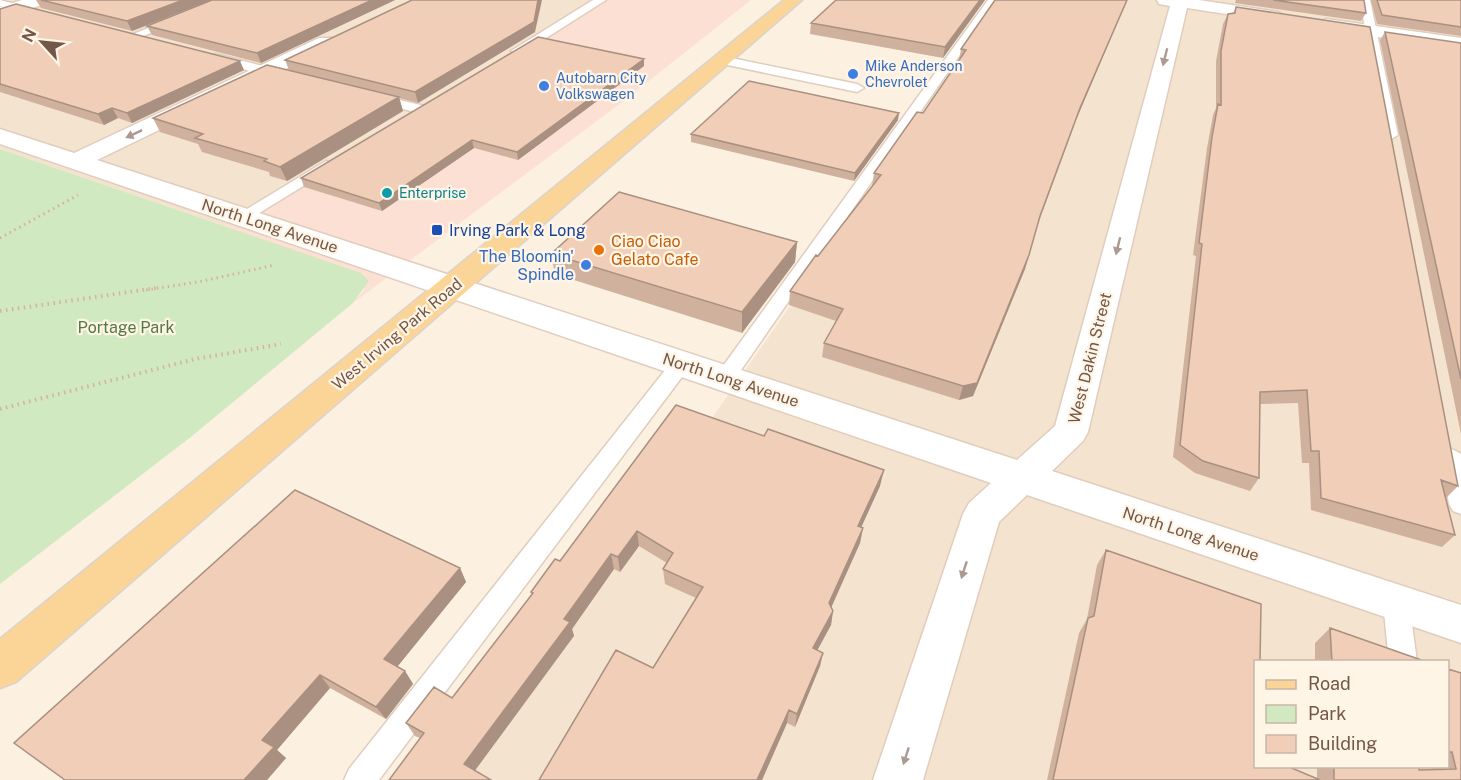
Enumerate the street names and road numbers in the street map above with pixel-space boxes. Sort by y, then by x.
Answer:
street label: North Long Avenue [199,195,341,257]
street label: West Irving Park Road [328,274,466,394]
street label: West Dakin Street [1065,290,1115,426]
street label: North Long Avenue [660,349,802,411]
street label: North Long Avenue [1120,503,1262,565]

